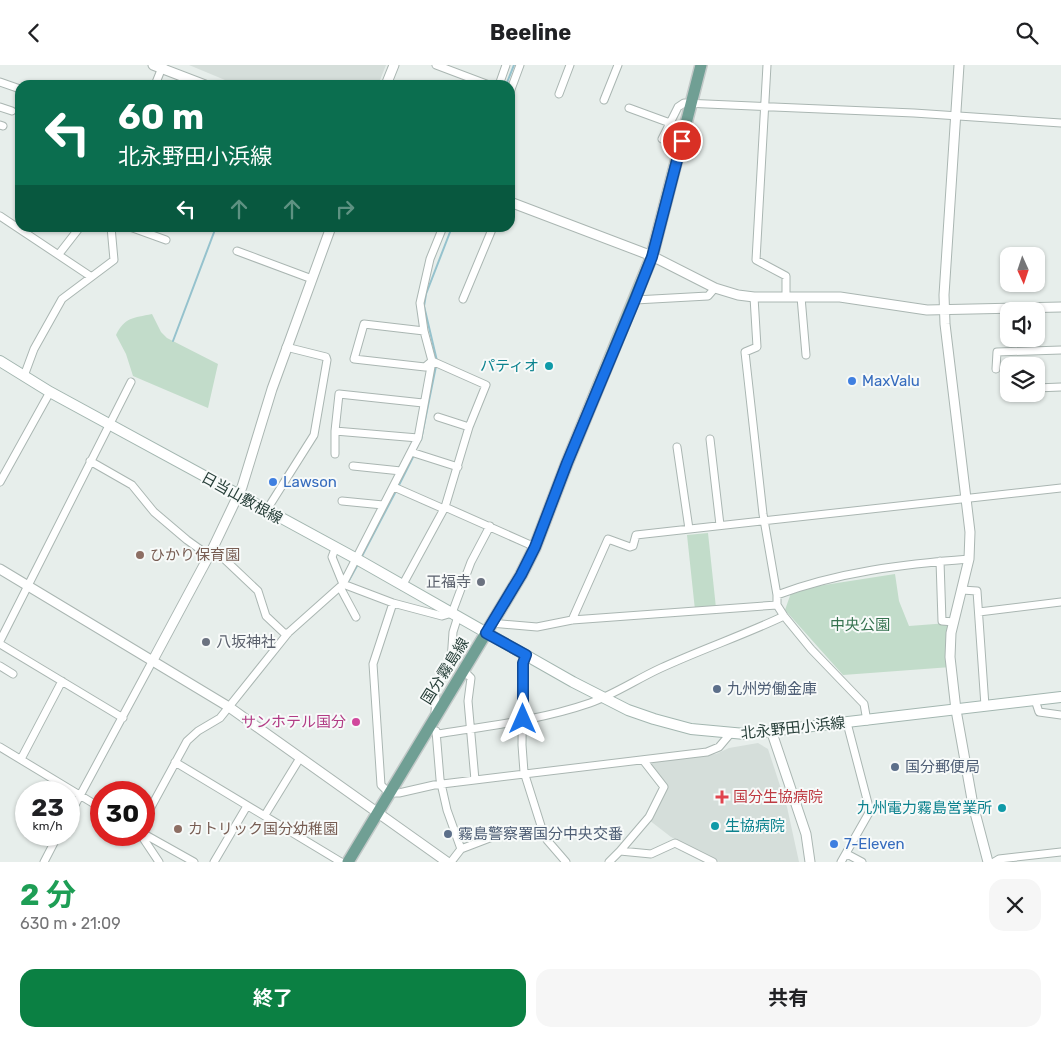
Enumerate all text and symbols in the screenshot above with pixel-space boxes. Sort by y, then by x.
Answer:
icon: back [20,19,48,47]
text: Beeline [490,19,571,46]
icon: search [1013,19,1041,47]
text: 60 m [118,96,204,138]
icon: left [35,100,100,165]
pin [661,120,703,162]
icon: arrive [668,127,696,155]
text: 北永野田小浜線 [118,143,272,170]
icon: left [172,195,200,223]
icon: ahead [225,195,253,223]
icon: ahead [278,195,306,223]
icon: right [331,195,359,223]
north arrow [1000,247,1045,293]
map controls [1000,247,1045,402]
button: sound [1000,302,1045,347]
place label: パティオ [480,357,539,375]
button: layers [1000,357,1045,402]
marker: パティオ [543,360,555,372]
place label: MaxValu [862,372,920,390]
marker: MaxValu [846,375,858,387]
street label: 日当山敷根線 [198,468,286,528]
place label: Lawson [283,473,337,491]
marker: Lawson [267,476,279,488]
place label: ひかり保育園 [150,546,240,564]
marker: ひかり保育園 [134,549,146,561]
place label: 正福寺 [426,573,471,591]
marker: 正福寺 [475,576,487,588]
park label: 中央公園 [830,616,890,634]
place label: 八坂神社 [216,633,276,651]
street label: 国分霧島線 [417,634,473,708]
marker: 八坂神社 [200,636,212,648]
place label: 九州労働金庫 [727,680,817,698]
marker: 九州労働金庫 [711,683,723,695]
position arrow [496,692,548,744]
place label: サンホテル国分 [241,713,346,731]
street label: 北永野田小浜線 [740,714,846,742]
marker: サンホテル国分 [350,716,362,728]
place label: 国分郵便局 [905,758,980,776]
marker: 国分郵便局 [889,761,901,773]
speed limit sign: 30 [90,781,155,846]
place label: 国分生協病院 [733,788,823,806]
marker: 国分生協病院 [715,790,729,804]
text: 23 [31,793,64,822]
place label: 九州電力霧島営業所 [857,799,992,817]
marker: 九州電力霧島営業所 [996,802,1008,814]
place label: 生協病院 [725,817,785,835]
text: km/h [33,819,62,833]
place label: カトリック国分幼稚園 [188,820,338,838]
marker: 生協病院 [709,820,721,832]
marker: カトリック国分幼稚園 [172,823,184,835]
place label: 霧島警察署国分中央交番 [458,825,623,843]
marker: 霧島警察署国分中央交番 [442,828,454,840]
place label: 7-Eleven [844,835,905,853]
marker: 7-Eleven [828,838,840,850]
text: 2 分 [20,877,76,913]
button: close [989,879,1041,931]
text: 630 m · 21:09 [20,914,121,933]
button: 終了 [20,969,526,1027]
button: 共有 [536,969,1041,1027]

